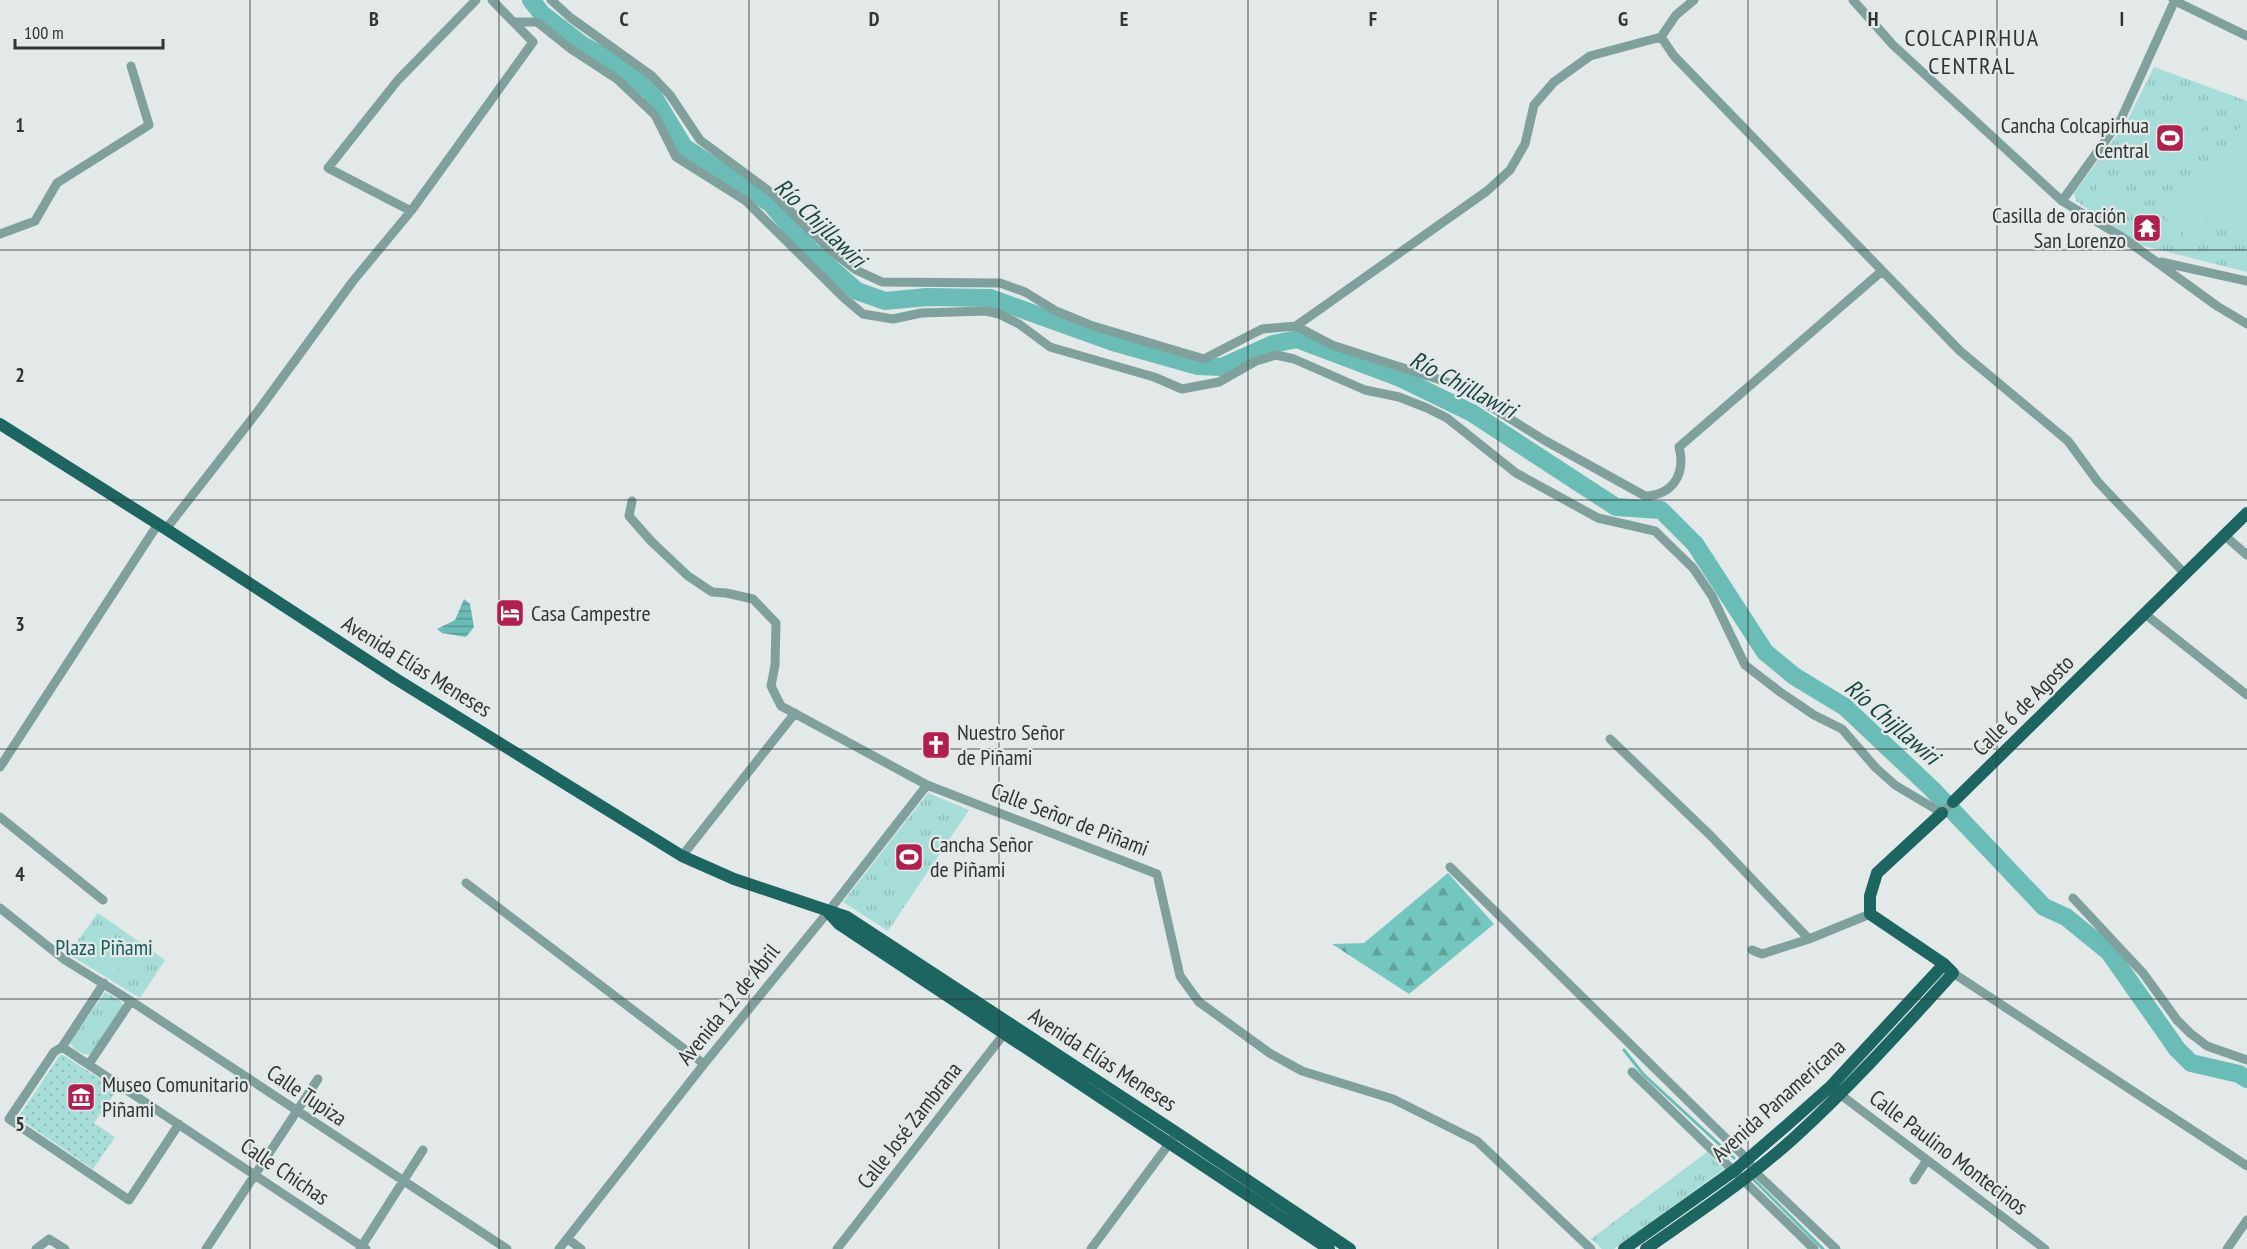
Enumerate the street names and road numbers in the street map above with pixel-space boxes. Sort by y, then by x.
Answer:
street label: Avenida Elías Meneses [337,609,497,723]
street label: Calle 6 de Agosto [1966,648,2080,762]
street label: Calle Señor de Piñami [987,776,1153,862]
street label: Avenida 12 de Abril [671,937,786,1070]
street label: Avenida Elías Meneses [1024,1001,1182,1117]
street label: Avenida Panamericana [1705,1033,1851,1167]
street label: Calle José Zambrana [851,1056,967,1194]
street label: Calle Tupiza [262,1058,352,1132]
street label: Calle Paulino Montecinos [1864,1083,2034,1221]
street label: Calle Chichas [235,1131,335,1211]

